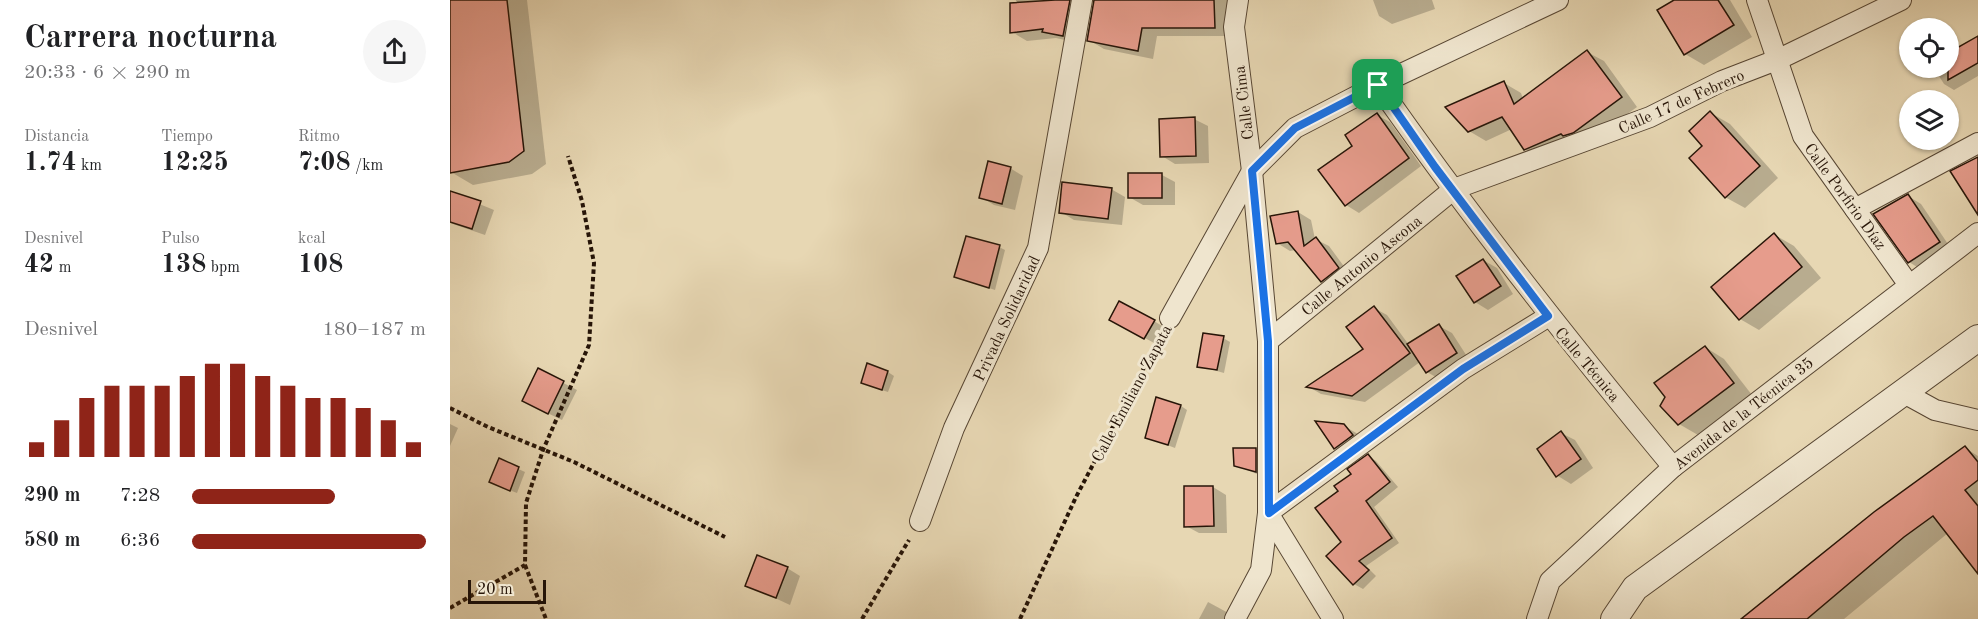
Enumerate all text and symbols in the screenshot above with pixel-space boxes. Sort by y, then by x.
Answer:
map controls [1899,18,1959,150]
button: locate [1899,18,1959,78]
button: share [363,20,426,83]
text: Carrera nocturna [24,22,277,55]
pin [1352,59,1403,110]
text: 20:33 · 6 × 290 m [24,63,191,83]
street label: Calle Cima [1232,65,1257,141]
icon: arrive [1361,68,1394,101]
street label: Calle 17 de Febrero [1616,68,1747,138]
button: layers [1899,90,1959,150]
text: Distancia [24,129,89,145]
text: Tiempo [161,129,213,145]
text: Ritmo [298,129,340,145]
street label: Calle Porfirio Díaz [1801,141,1888,253]
text: 1.74 [24,150,77,176]
text: 12:25 [161,150,229,176]
text: 7:08 [298,150,351,176]
text: km [77,158,102,174]
text: /km [351,158,383,174]
street label: Calle Antonio Ascona [1299,213,1425,320]
text: Desnivel [24,231,83,247]
text: Pulso [161,231,200,247]
text: kcal [298,231,326,247]
text: 42 [24,252,54,278]
text: 138 [161,252,206,278]
text: 108 [298,252,343,278]
street label: Privada Solidaridad [972,254,1044,384]
text: m [54,260,71,276]
text: bpm [206,260,240,276]
text: Desnivel [24,320,98,340]
text: 180–187 m [323,320,426,340]
street label: Calle Emiliano Zapata [1090,323,1176,465]
street label: Calle Técnica [1551,325,1622,406]
street label: Avenida de la Técnica 35 [1671,355,1817,474]
text: 290 m [24,486,80,506]
text: 7:28 [120,486,160,506]
text: 580 m [24,531,80,551]
text: 6:36 [120,531,160,551]
scale bar [468,577,546,604]
text: 20 m [477,582,513,598]

